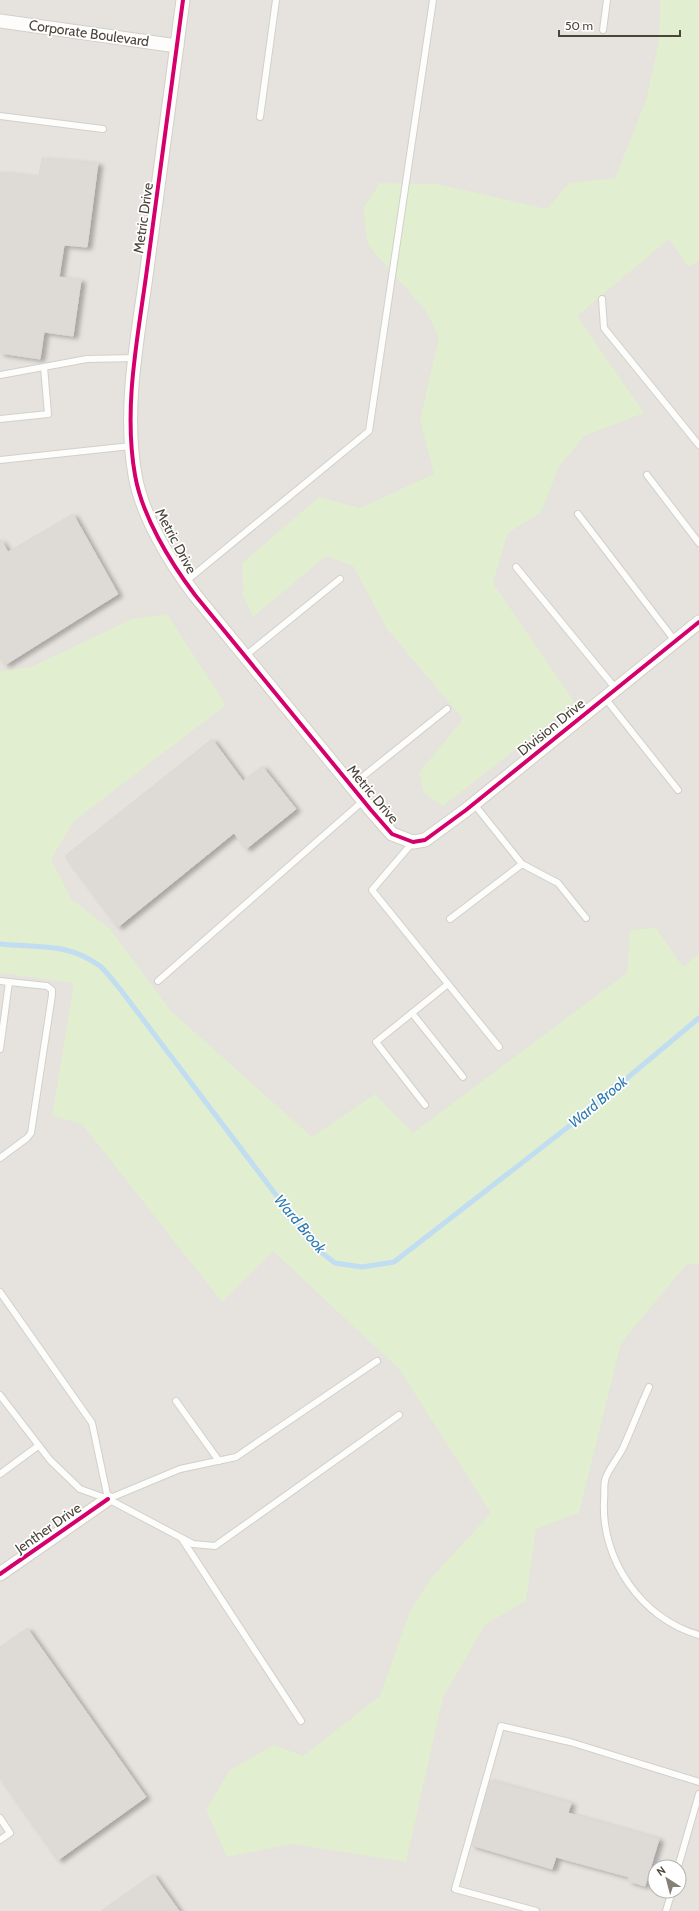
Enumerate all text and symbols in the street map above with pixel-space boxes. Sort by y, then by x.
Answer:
scale bar [559,12,680,38]
street label: Corporate Boulevard [28,16,150,50]
text: 50 m [565,18,593,33]
street label: Metric Drive [129,181,157,255]
street label: Metric Drive [151,505,201,577]
street label: Division Drive [514,694,588,760]
street label: Metric Drive [343,761,403,827]
water label: Ward Brook [565,1072,631,1132]
water label: Ward Brook [270,1191,330,1257]
street label: Jenther Drive [11,1499,85,1558]
north arrow [647,1859,687,1899]
text: N [654,1863,668,1879]

